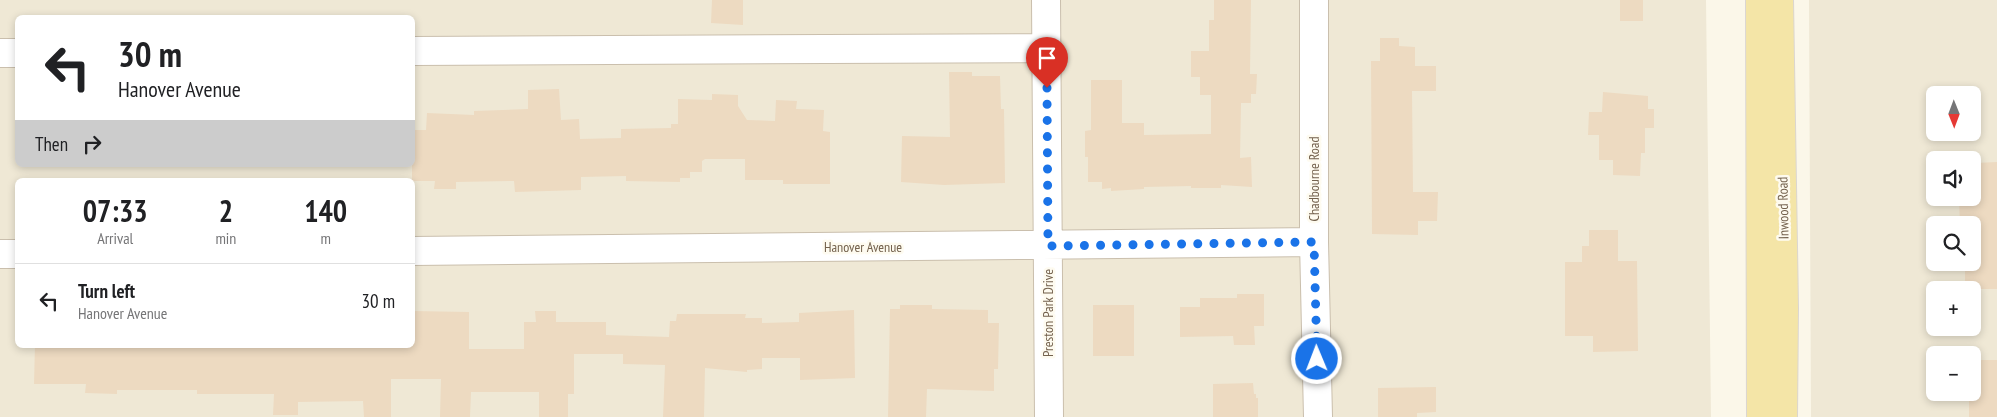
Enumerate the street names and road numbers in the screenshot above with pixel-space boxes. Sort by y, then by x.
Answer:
street label: Chadbourne Road [1305,136,1323,222]
street label: Inwood Road [1773,177,1793,239]
street label: Hanover Avenue [824,238,902,256]
street label: Preston Park Drive [1039,269,1057,357]

